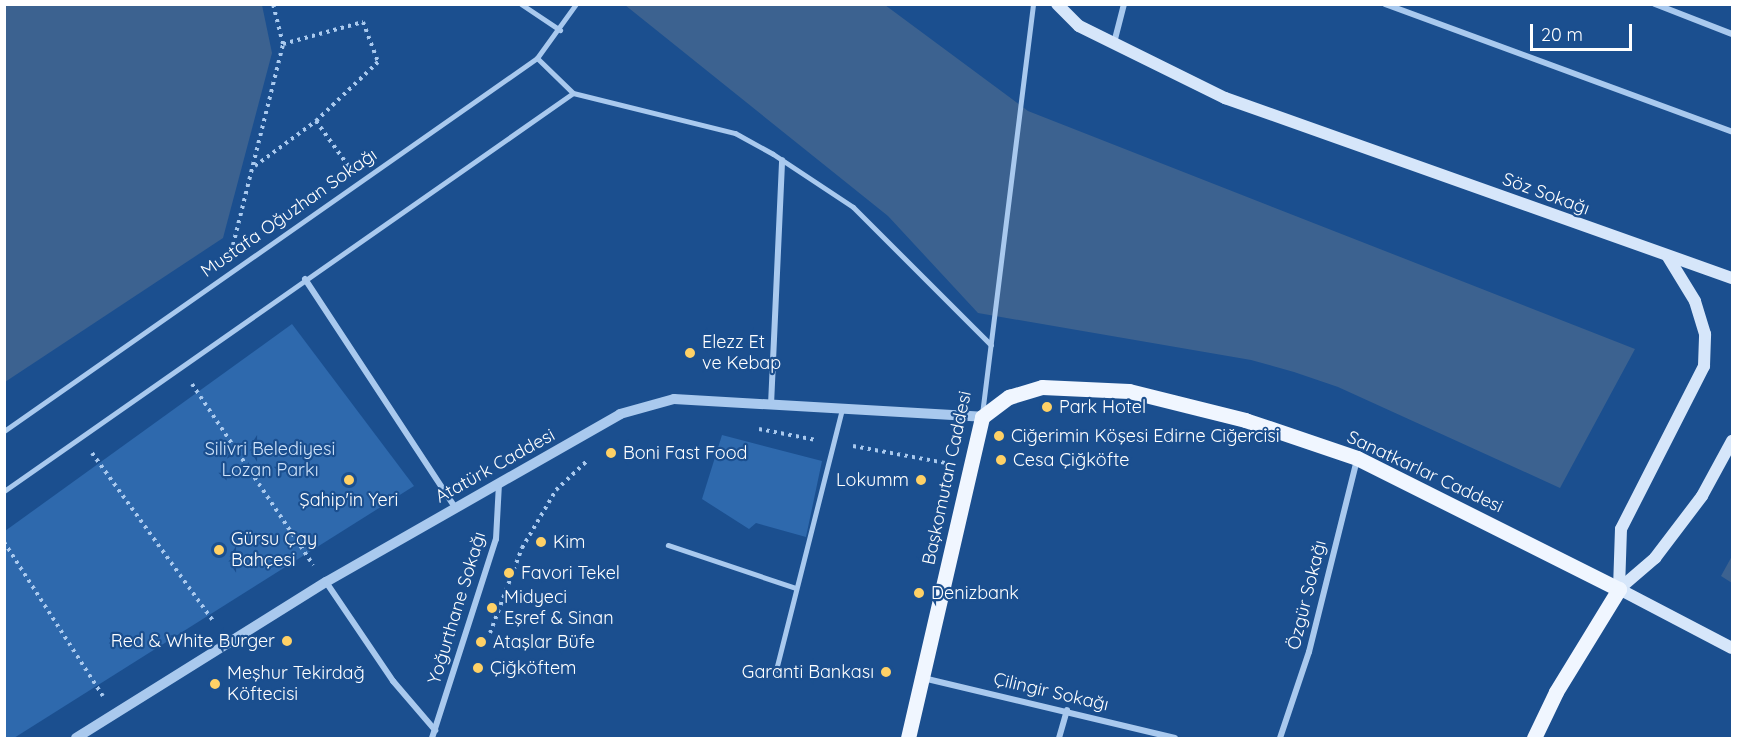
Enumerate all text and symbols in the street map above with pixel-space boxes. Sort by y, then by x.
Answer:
scale bar [1533,12,1635,50]
text: 20 m [1541,23,1583,46]
street label: Mustafa Oğuzhan Sokağı [197,144,381,282]
street label: Söz Sokağı [1500,168,1592,220]
place label: Elezz Et ve Kebap [702,332,781,374]
marker: Elezz Et ve Kebap [683,346,697,360]
street label: Başkomutan Caddesi [918,389,976,567]
place label: Park Hotel [1059,396,1146,418]
marker: Park Hotel [1040,400,1054,414]
street label: Atatürk Caddesi [431,424,559,508]
place label: Ciğerimin Köşesi Edirne Ciğercisi [1011,425,1280,447]
street label: Sanatkarlar Caddesi [1344,426,1506,518]
marker: Ciğerimin Köşesi Edirne Ciğercisi [992,429,1006,443]
park label: Silivri Belediyesi Lozan Parkı [205,439,335,482]
place label: Boni Fast Food [623,442,748,464]
marker: Boni Fast Food [604,446,618,460]
place label: Cesa Çiğköfte [1013,449,1129,471]
marker: Cesa Çiğköfte [994,453,1008,467]
place label: Lokumm [836,469,909,491]
marker: Şahip'in Yeri [342,473,356,487]
marker: Lokumm [914,473,928,487]
place label: Şahip'in Yeri [300,489,398,511]
place label: Gürsu Çay Bahçesi [231,529,317,572]
street label: Yoğurthane Sokağı [424,529,490,687]
place label: Kim [553,531,585,553]
marker: Kim [534,535,548,549]
street label: Özgür Sokağı [1283,538,1331,652]
marker: Gürsu Çay Bahçesi [212,543,226,557]
place label: Favori Tekel [521,562,620,584]
marker: Favori Tekel [502,566,516,580]
place label: Denizbank [931,582,1019,604]
marker: Denizbank [912,586,926,600]
place label: Midyeci Eşref & Sinan [504,587,614,630]
marker: Midyeci Eşref & Sinan [485,601,499,615]
place label: Red & White Burger [111,630,275,652]
place label: Ataşlar Büfe [493,631,595,653]
marker: Red & White Burger [280,634,294,648]
marker: Ataşlar Büfe [474,635,488,649]
place label: Çiğköftem [490,657,576,679]
marker: Çiğköftem [471,661,485,675]
place label: Garanti Bankası [742,661,874,683]
place label: Meşhur Tekirdağ Köftecisi [227,663,365,706]
marker: Garanti Bankası [879,665,893,679]
street label: Çilingir Sokağı [991,668,1111,716]
marker: Meşhur Tekirdağ Köftecisi [208,677,222,691]

